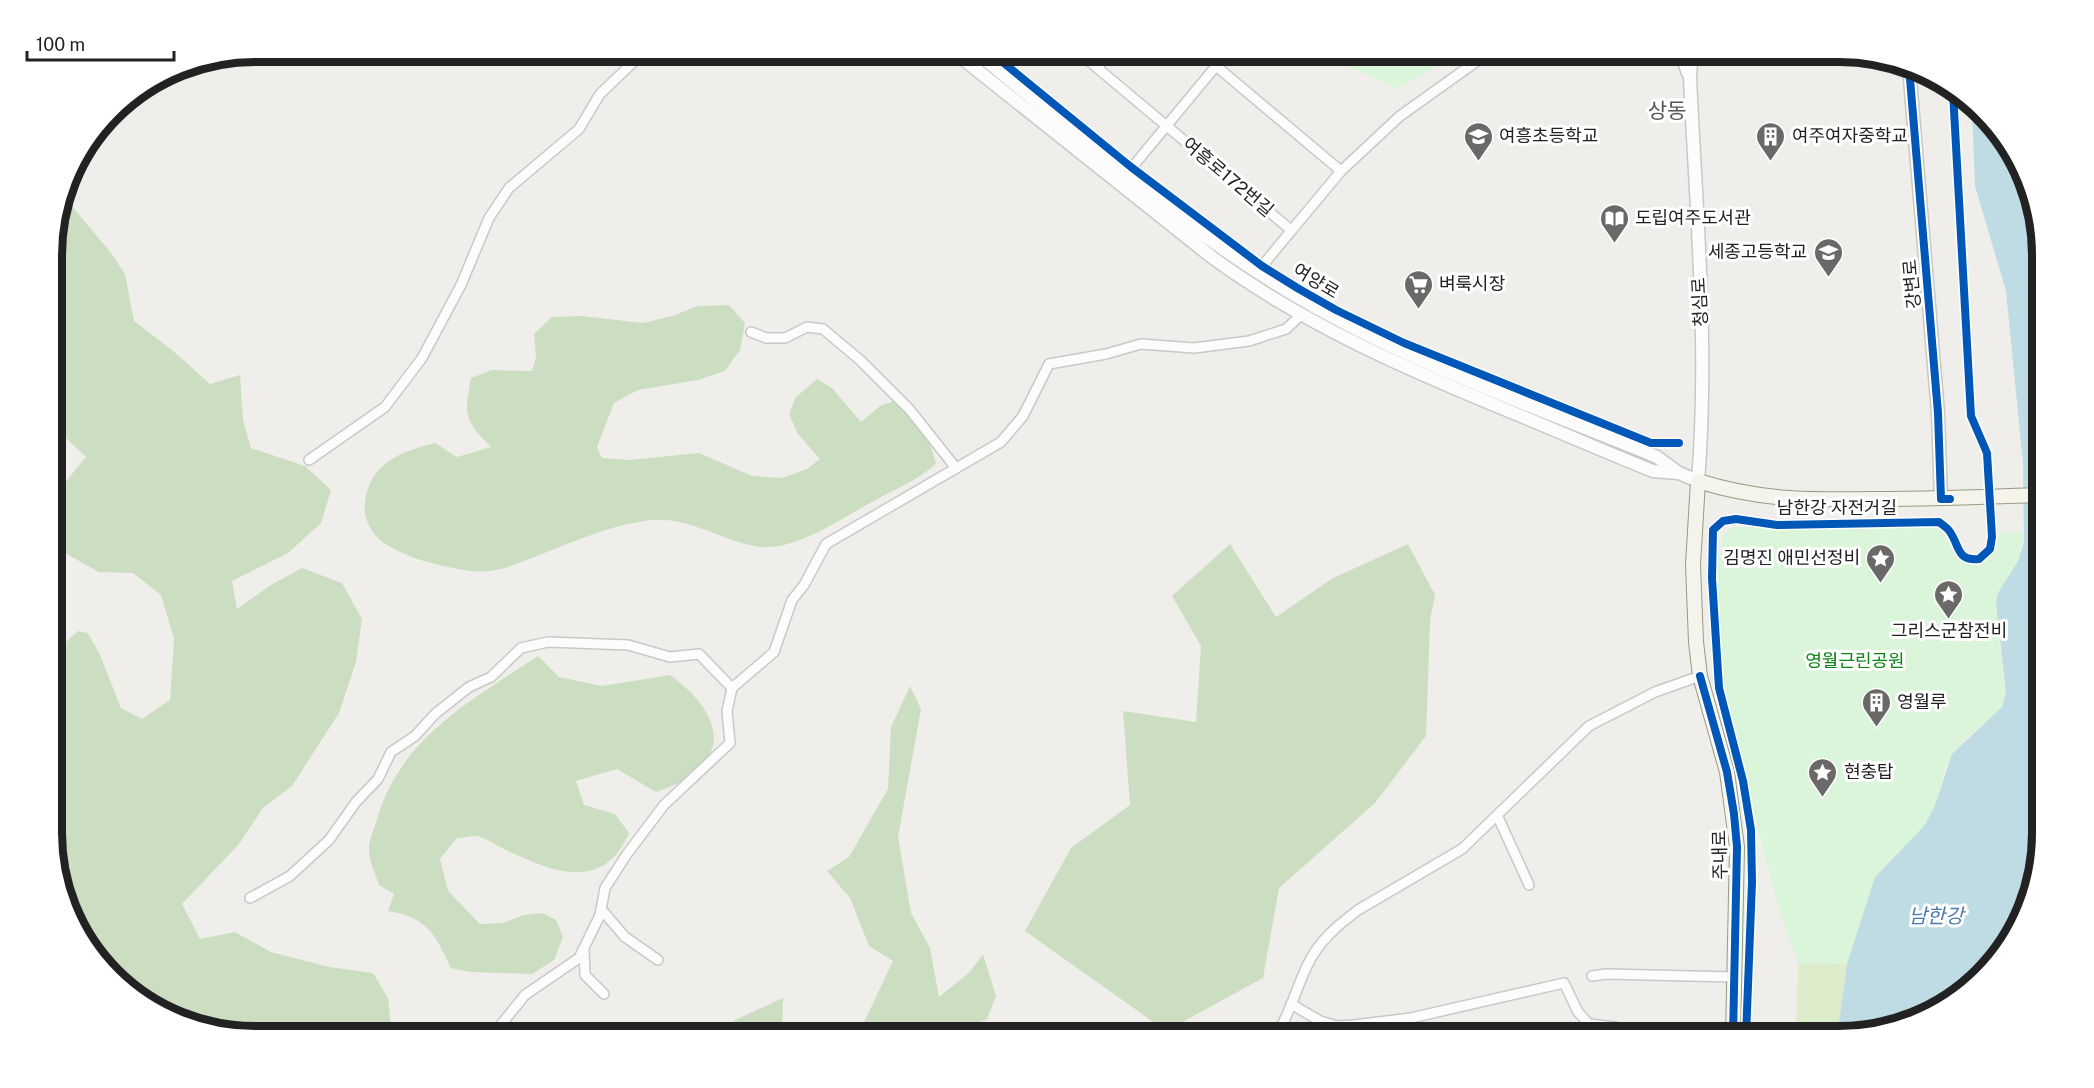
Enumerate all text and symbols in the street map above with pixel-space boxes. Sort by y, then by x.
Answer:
scale bar [27,24,174,62]
text: 100 m [36,34,85,55]
district label: 상동 [1648,98,1686,123]
school or university icon: 여흥초등학교 [1462,120,1494,162]
building icon: 여주여자중학교 [1755,120,1787,162]
place label: 여흥초등학교 [1499,125,1598,146]
place label: 여주여자중학교 [1792,125,1908,146]
street label: 여흥로172번길 [1179,133,1278,221]
library icon: 도립여주도서관 [1598,202,1630,244]
place label: 도립여주도서관 [1635,207,1751,228]
school or university icon: 세종고등학교 [1812,236,1844,278]
place label: 세종고등학교 [1708,241,1807,262]
street label: 강변로 [1899,258,1924,310]
street label: 여양로 [1290,259,1343,302]
supermarket icon: 벼룩시장 [1402,268,1434,310]
place label: 벼룩시장 [1439,273,1505,294]
street label: 청심로 [1688,277,1711,327]
street label: 남한강 자전거길 [1777,497,1897,518]
place icon: 김명진 애민선정비 [1865,542,1897,584]
place label: 김명진 애민선정비 [1723,547,1860,568]
place icon: 그리스군참전비 [1933,578,1965,620]
place label: 그리스군참전비 [1891,620,2007,641]
park label: 영월근린공원 [1805,650,1905,671]
building icon: 영월루 [1860,686,1892,728]
place label: 영월루 [1897,691,1947,712]
place icon: 현충탑 [1807,756,1839,798]
place label: 현충탑 [1844,761,1894,782]
street label: 주내로 [1709,830,1730,880]
water label: 남한강 [1908,904,1966,928]

